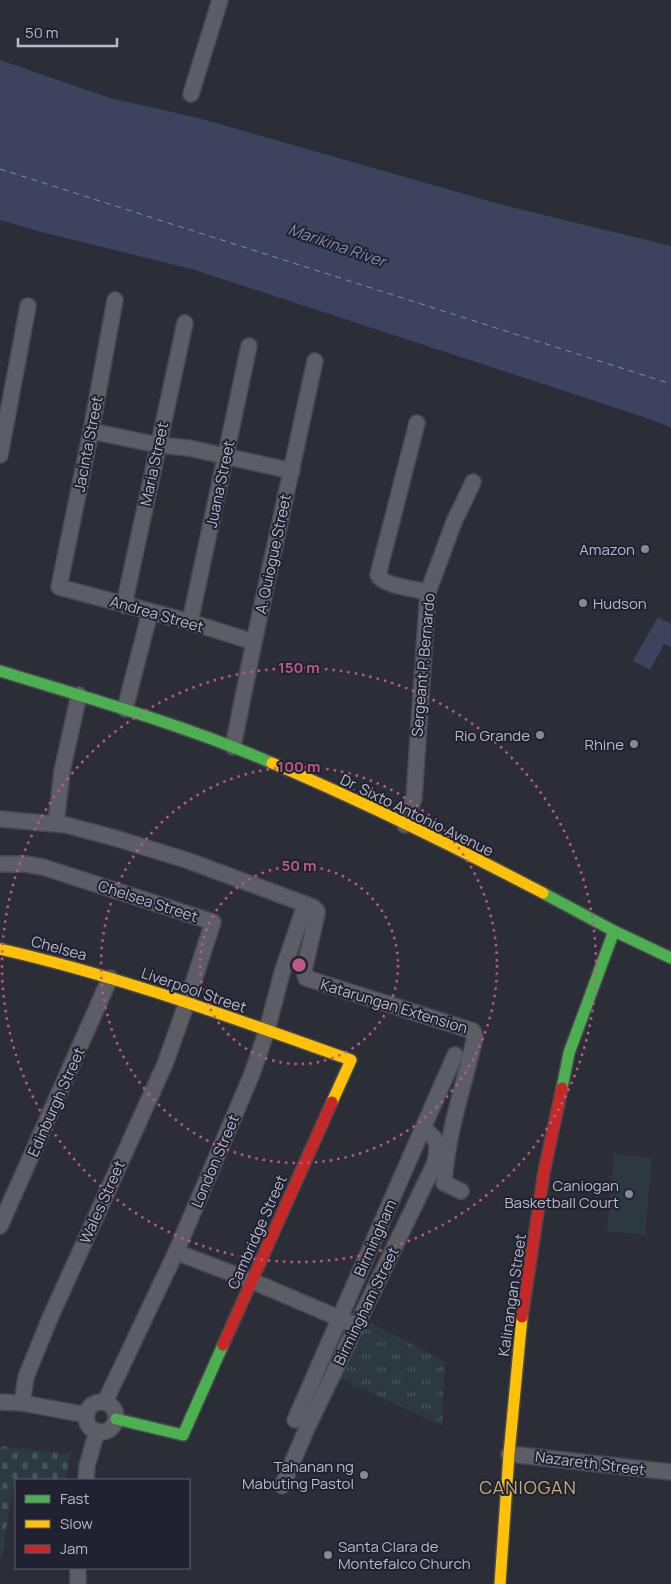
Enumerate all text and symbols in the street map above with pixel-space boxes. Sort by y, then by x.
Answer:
scale bar [18,15,116,47]
text: 50 m [25,22,59,43]
water label: Marikina River [285,218,391,273]
street label: Jacinta Street [68,394,108,494]
street label: Maria Street [135,420,173,508]
street label: Juana Street [201,439,239,529]
street label: A. Quiogue Street [250,492,296,616]
place label: Amazon [579,539,635,560]
marker: Amazon [639,543,651,555]
street label: Andrea Street [108,591,206,637]
street label: Sergeant P. Bernardo [406,592,440,738]
place label: Hudson [593,593,647,614]
marker: Hudson [577,597,589,609]
text: 150 m [278,657,320,678]
place label: Rio Grande [455,725,530,746]
marker: Rio Grande [534,729,546,741]
place label: Rhine [585,734,624,755]
marker: Rhine [628,738,640,750]
text: 100 m [278,756,320,777]
street label: Dr. Sixto Antonio Avenue [337,769,497,861]
text: 50 m [281,855,317,876]
street label: Chelsea Street [95,875,201,927]
street label: Chelsea [29,931,89,965]
centre of rings [290,956,308,974]
street label: Liverpool Street [139,962,249,1018]
street label: Katarungan Extension [318,974,470,1038]
street label: Edinburgh Street [22,1044,90,1160]
street label: London Street [186,1111,244,1211]
street label: Wales Street [74,1157,130,1247]
street label: Cambridge Street [222,1171,292,1293]
place label: Caniogan Basketball Court [504,1175,619,1213]
marker: Caniogan Basketball Court [623,1188,635,1200]
street label: Birmingham [349,1196,401,1280]
street label: Kalinangan Street [493,1232,531,1358]
street label: Birmingham Street [328,1243,404,1369]
street label: Nazareth Street [534,1446,646,1480]
place label: Tahanan ng Mabuting Pastol [242,1456,354,1494]
marker: Tahanan ng Mabuting Pastol [358,1469,370,1481]
district label: CANIOGAN [479,1475,577,1499]
legend [15,1479,190,1569]
text: Fast [60,1488,89,1509]
text: Slow [60,1513,93,1534]
place label: Santa Clara de Montefalco Church [338,1536,471,1574]
text: Jam [60,1538,88,1559]
marker: Santa Clara de Montefalco Church [322,1549,334,1561]

